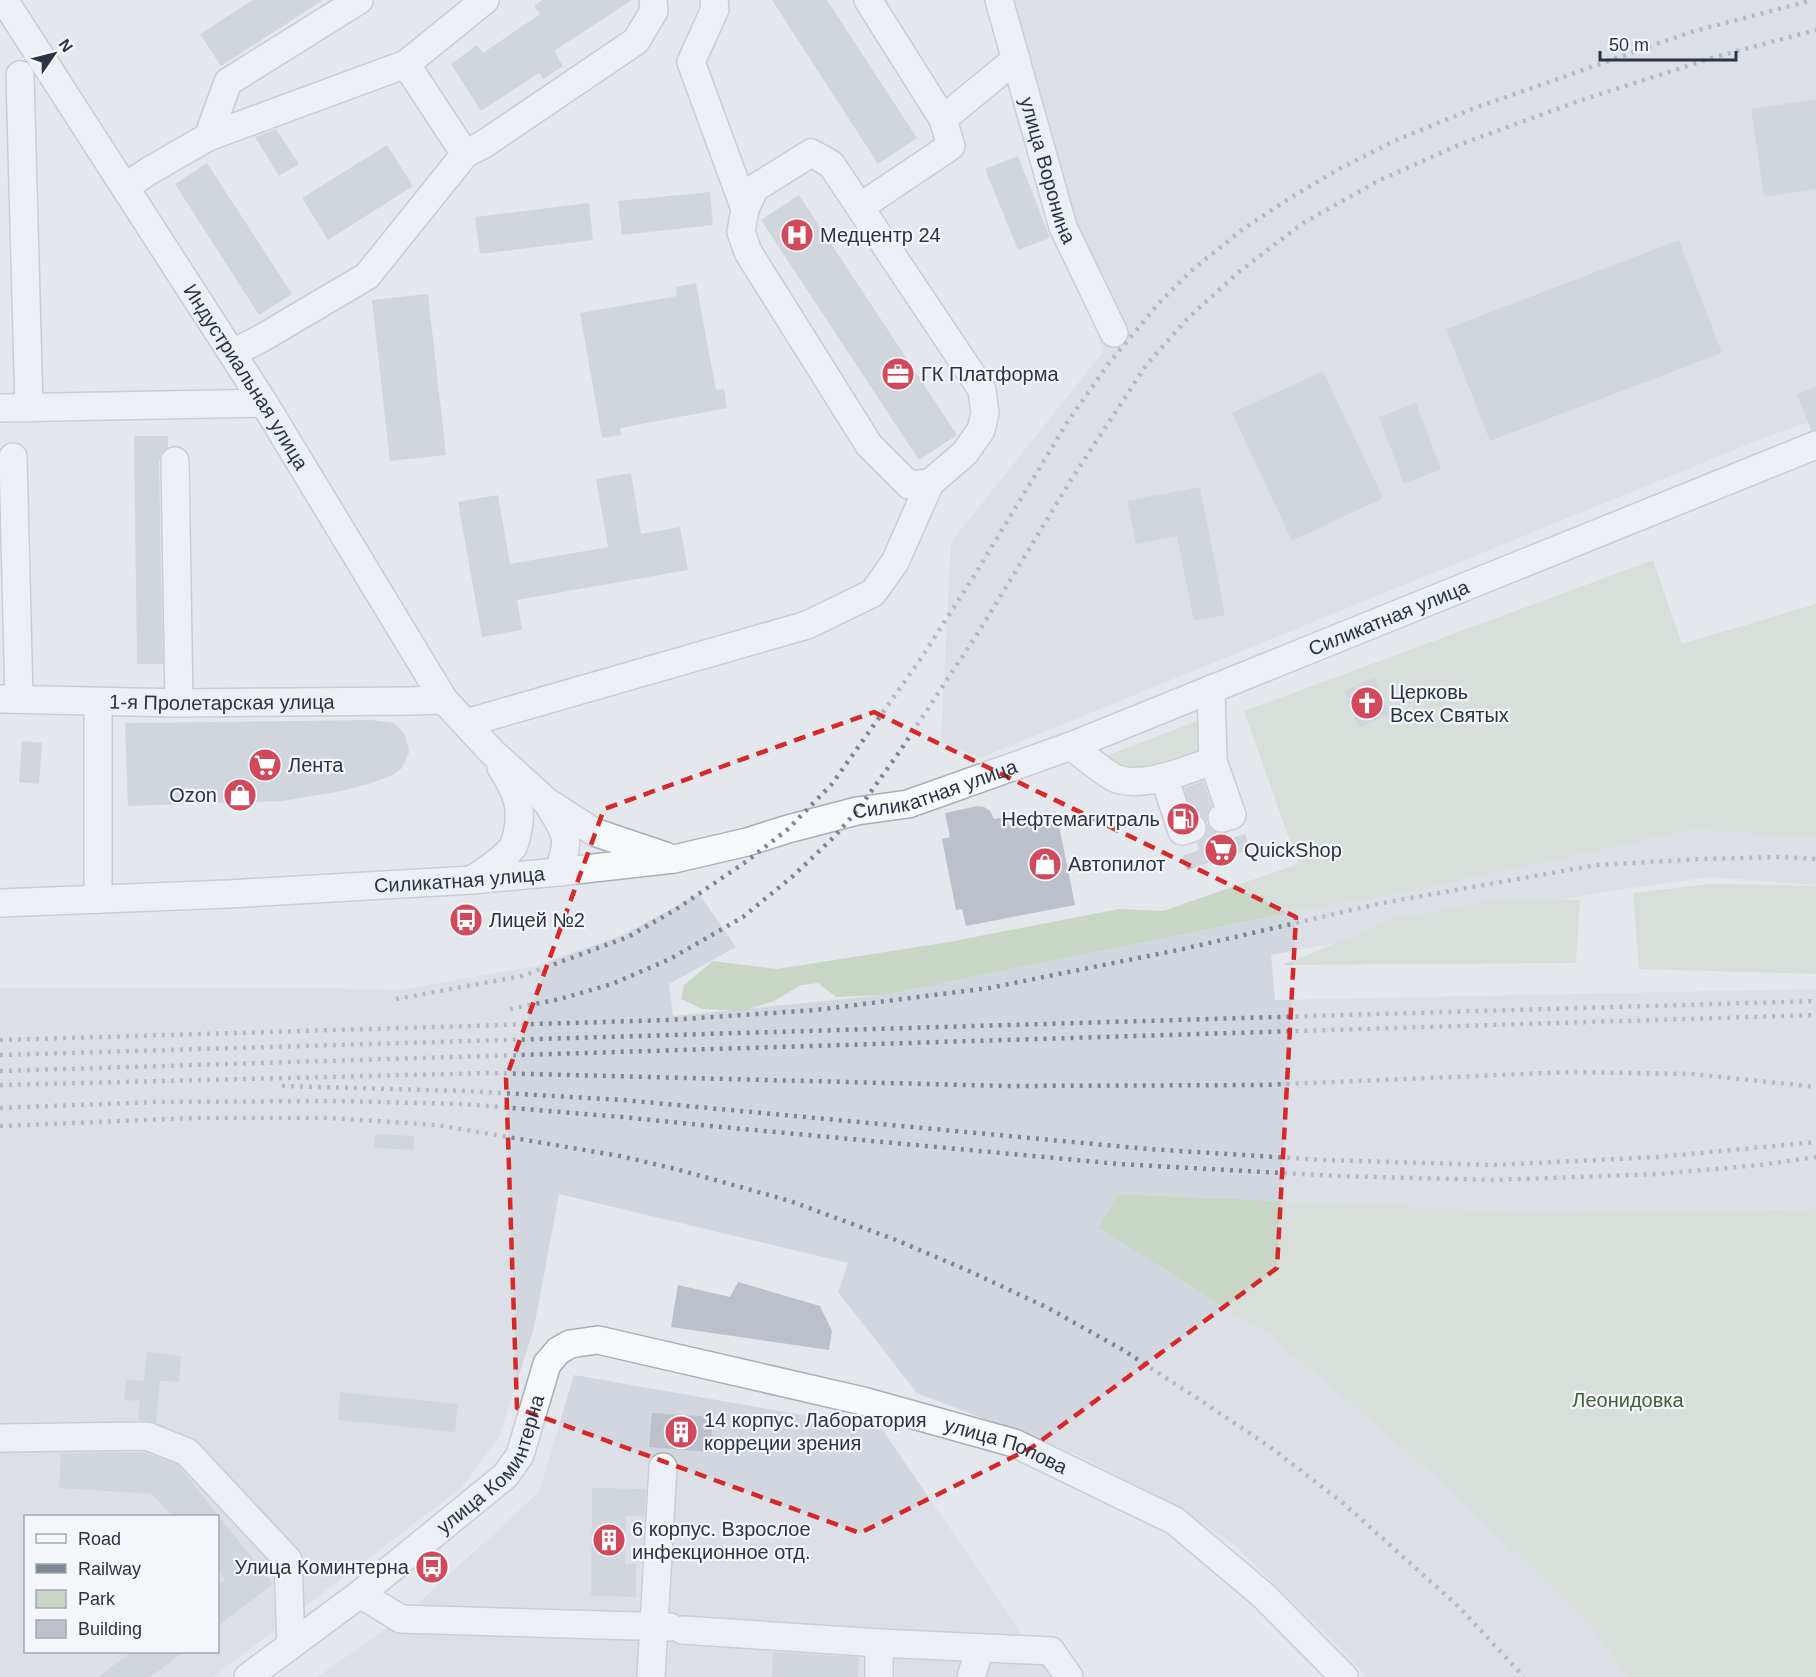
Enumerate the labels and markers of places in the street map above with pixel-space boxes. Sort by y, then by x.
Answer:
hospital icon: Медцентр 24 [779,217,815,253]
place label: Медцентр 24 [820,224,941,246]
office icon: ГК Платформа [880,356,916,392]
place label: ГК Платформа [921,363,1059,385]
place label: Церковь Всех Святых [1390,681,1509,726]
church icon: Церковь Всех Святых [1349,685,1385,721]
supermarket icon: Лента [247,747,283,783]
place label: Лента [288,754,344,776]
shop icon: Ozon [222,777,258,813]
place label: Ozon [169,784,217,806]
fuel station icon: Нефтемагитраль [1165,801,1201,837]
place label: Нефтемагитраль [1002,808,1160,830]
supermarket icon: QuickShop [1203,832,1239,868]
place label: QuickShop [1244,839,1342,861]
shop icon: Автопилот [1027,846,1063,882]
place label: Автопилот [1068,853,1165,875]
bus stop icon: Лицей №2 [448,902,484,938]
place label: Лицей №2 [489,909,585,931]
place label: 14 корпус. Лаборатория корреции зрения [704,1409,927,1454]
building icon: 14 корпус. Лаборатория корреции зрения [663,1414,699,1450]
place label: 6 корпус. Взрослое инфекционное отд. [632,1518,811,1563]
building icon: 6 корпус. Взрослое инфекционное отд. [591,1522,627,1558]
bus stop icon: Улица Коминтерна [414,1549,450,1585]
place label: Улица Коминтерна [235,1556,410,1578]

